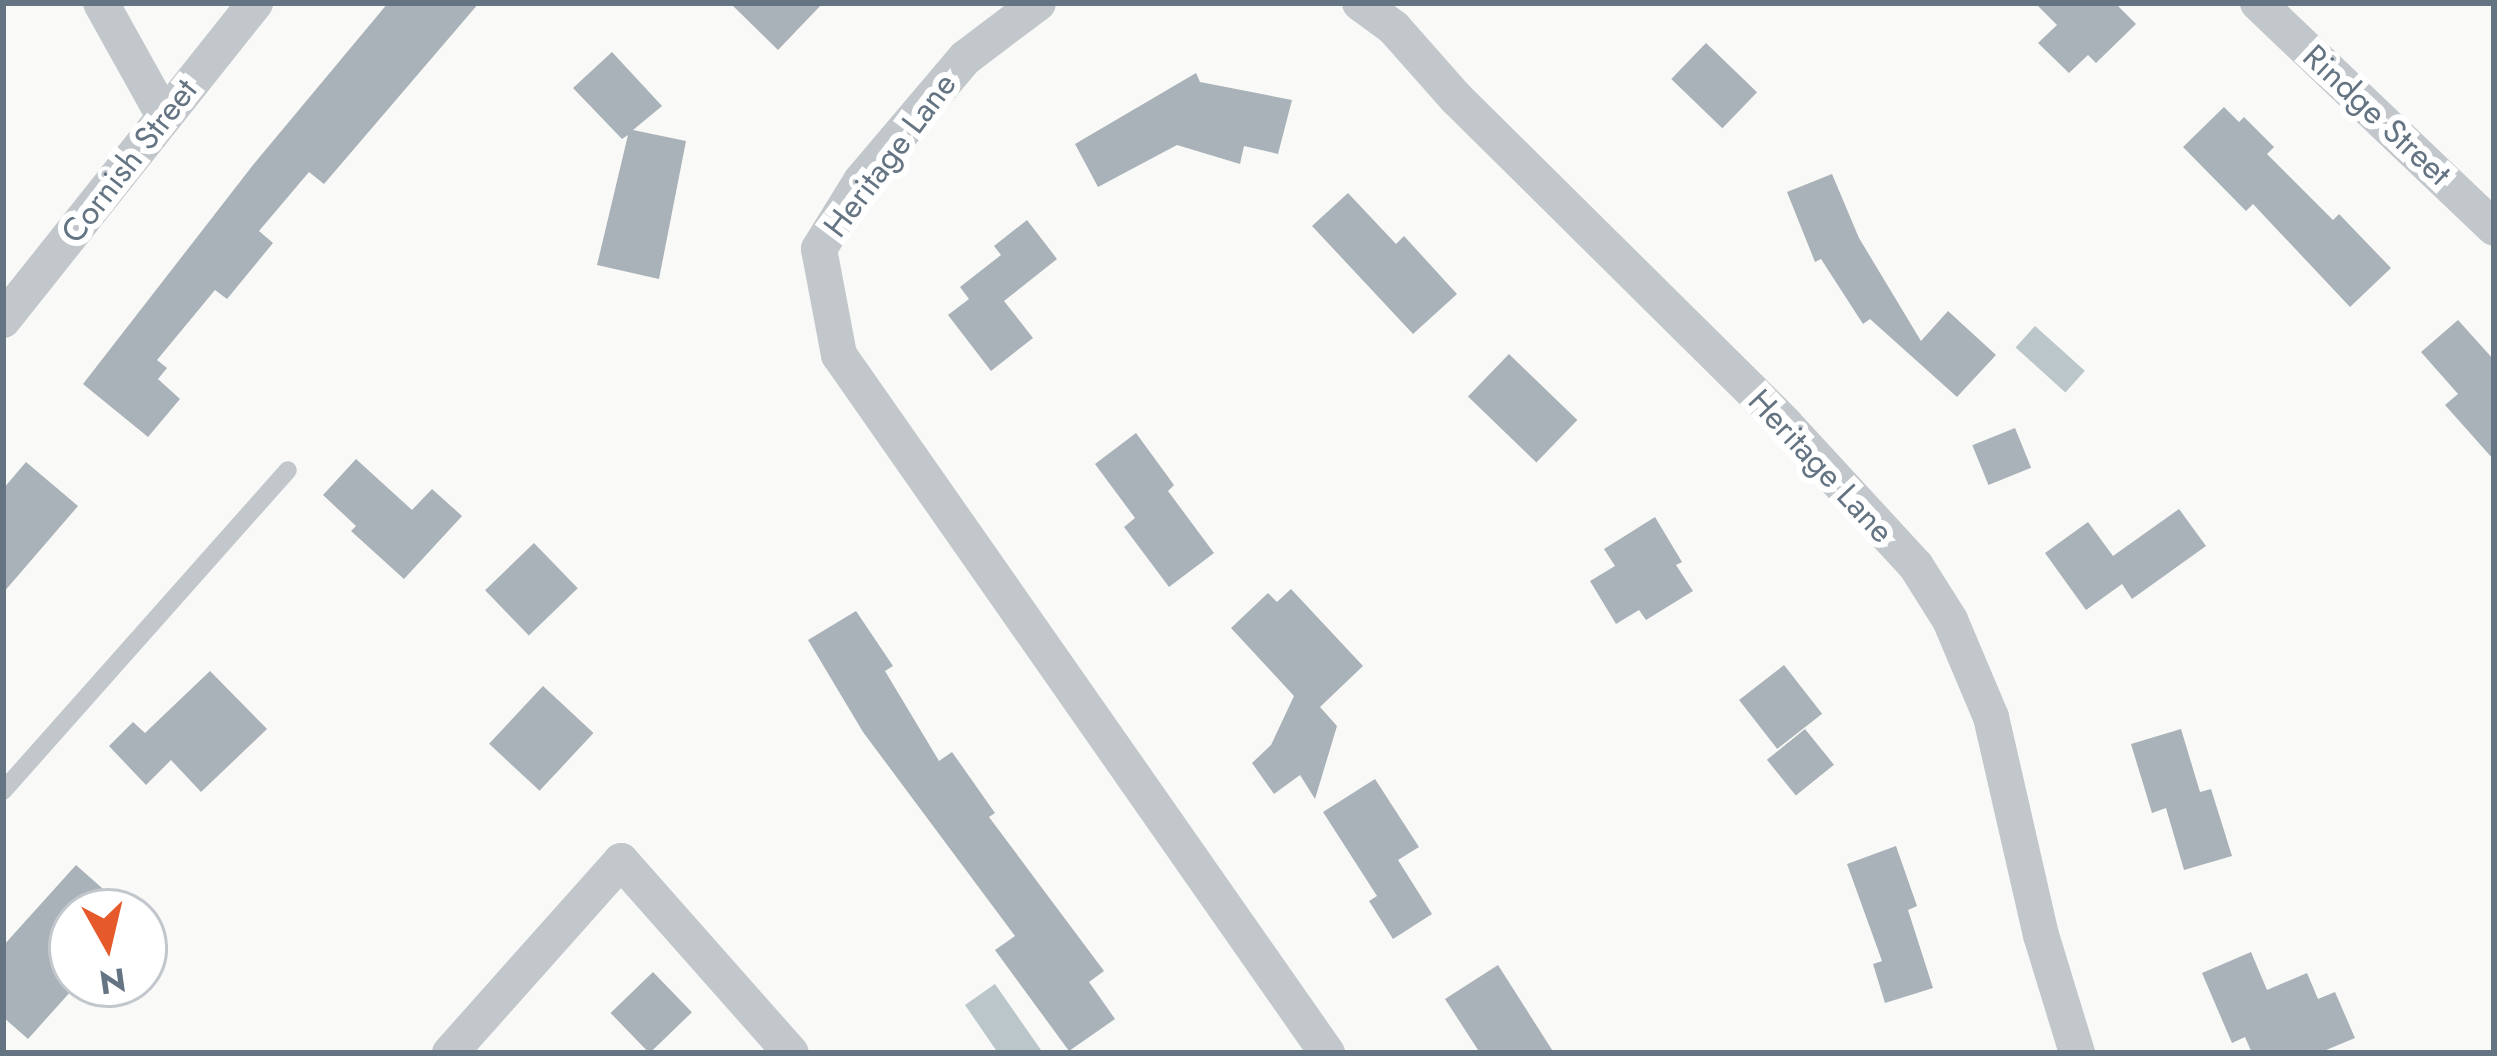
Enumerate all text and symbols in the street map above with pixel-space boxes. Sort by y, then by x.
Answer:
street label: Rindge Street [2295,37,2459,193]
street label: Heritage Lane [816,65,964,245]
street label: Cornish Street [53,71,205,251]
street label: Heritage Lane [1740,381,1902,551]
north arrow [48,888,168,1008]
text: N [96,956,129,1006]

